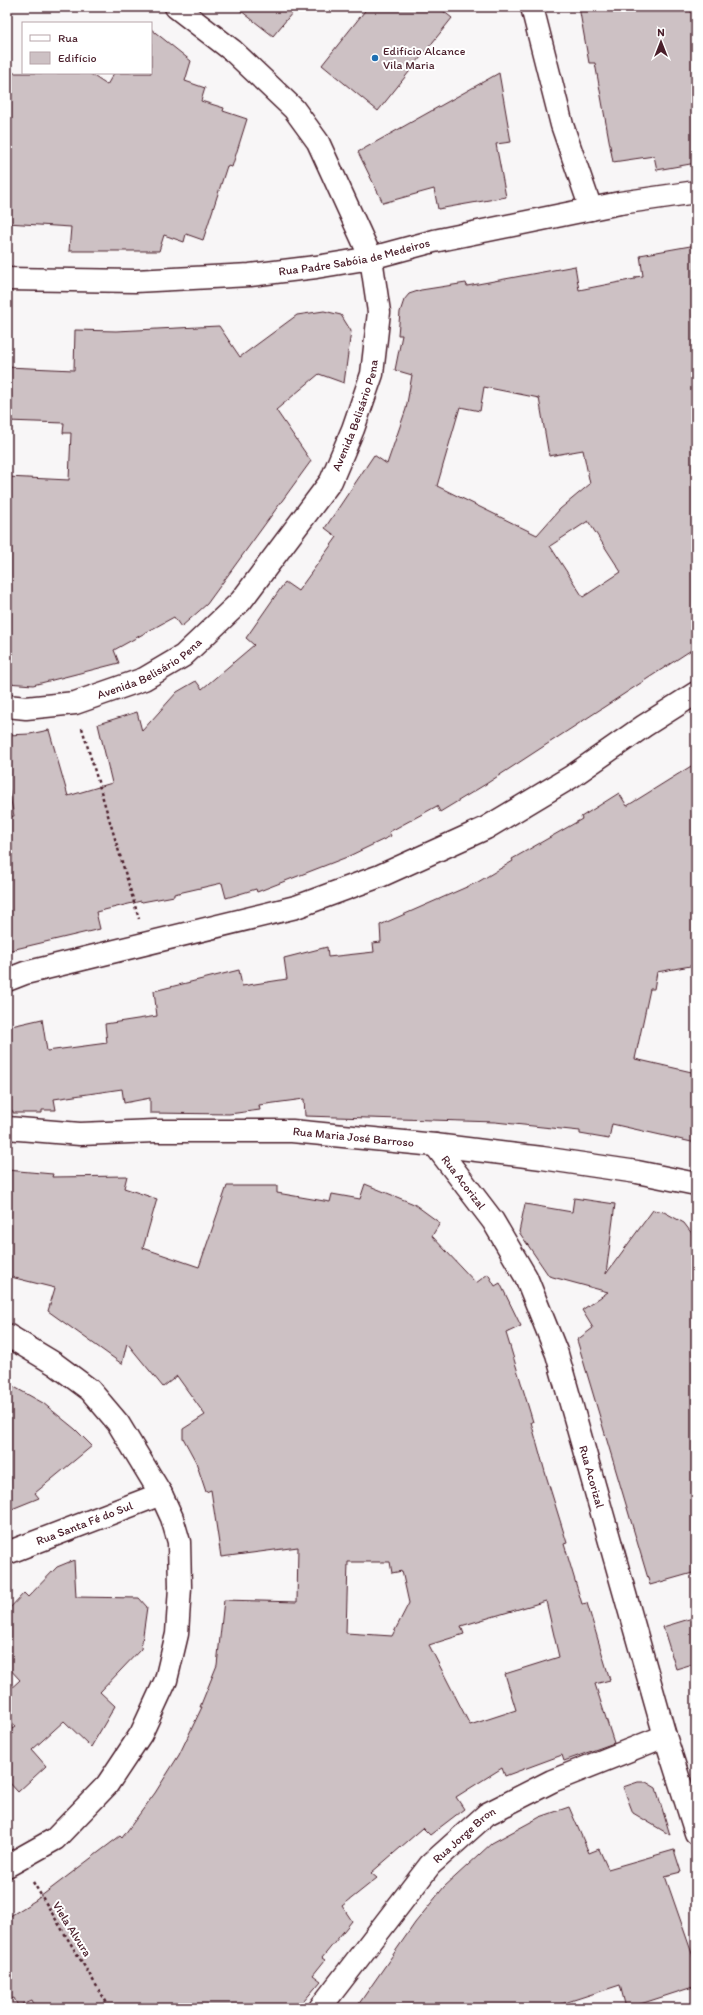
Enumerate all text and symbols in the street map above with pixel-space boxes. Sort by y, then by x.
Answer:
legend [22,22,152,74]
north arrow [641,22,681,62]
text: N [657,26,665,39]
text: Rua [58,31,78,45]
place label: Edifício Alcance Vila Maria [383,44,466,72]
text: Edifício [58,51,97,65]
marker: Edifício Alcance Vila Maria [370,53,380,63]
street label: Rua Padre Sabóia de Medeiros [278,235,431,278]
street label: Avenida Belisário Pena [329,358,381,473]
street label: Avenida Belisário Pena [95,634,205,702]
street label: Rua Maria José Barroso [292,1124,415,1150]
street label: Rua Acorizal [438,1153,489,1213]
street label: Rua Acorizal [576,1444,607,1510]
street label: Rua Santa Fé do Sul [34,1498,135,1548]
street label: Rua Jorge Bron [430,1804,498,1866]
street label: Viela Alvura [50,1899,94,1959]

